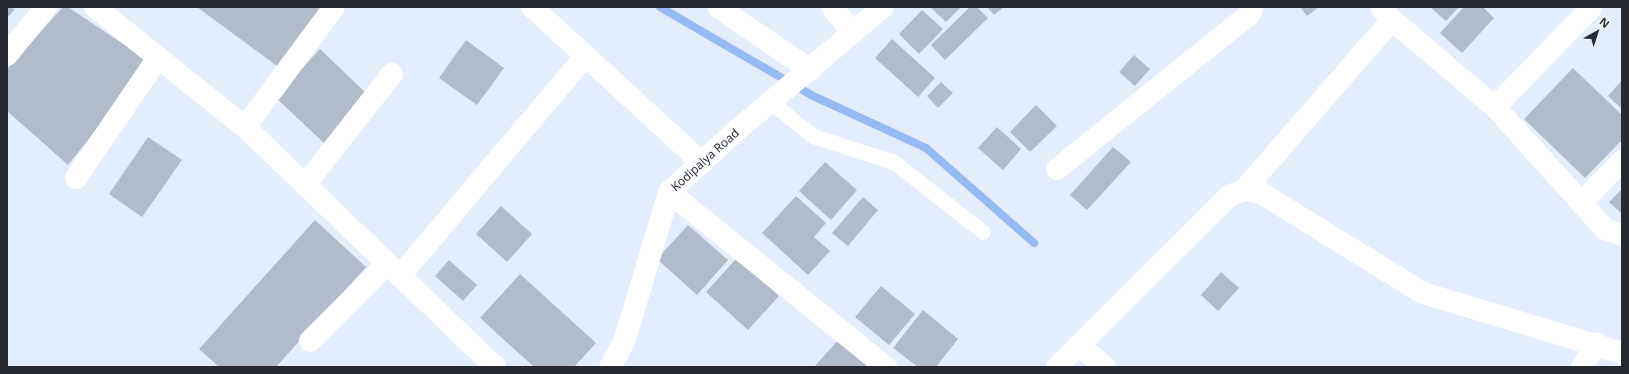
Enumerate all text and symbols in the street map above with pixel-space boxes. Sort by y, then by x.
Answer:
north arrow [1577,12,1617,52]
text: N [1597,14,1613,31]
street label: Kodipalya Road [668,126,742,194]

